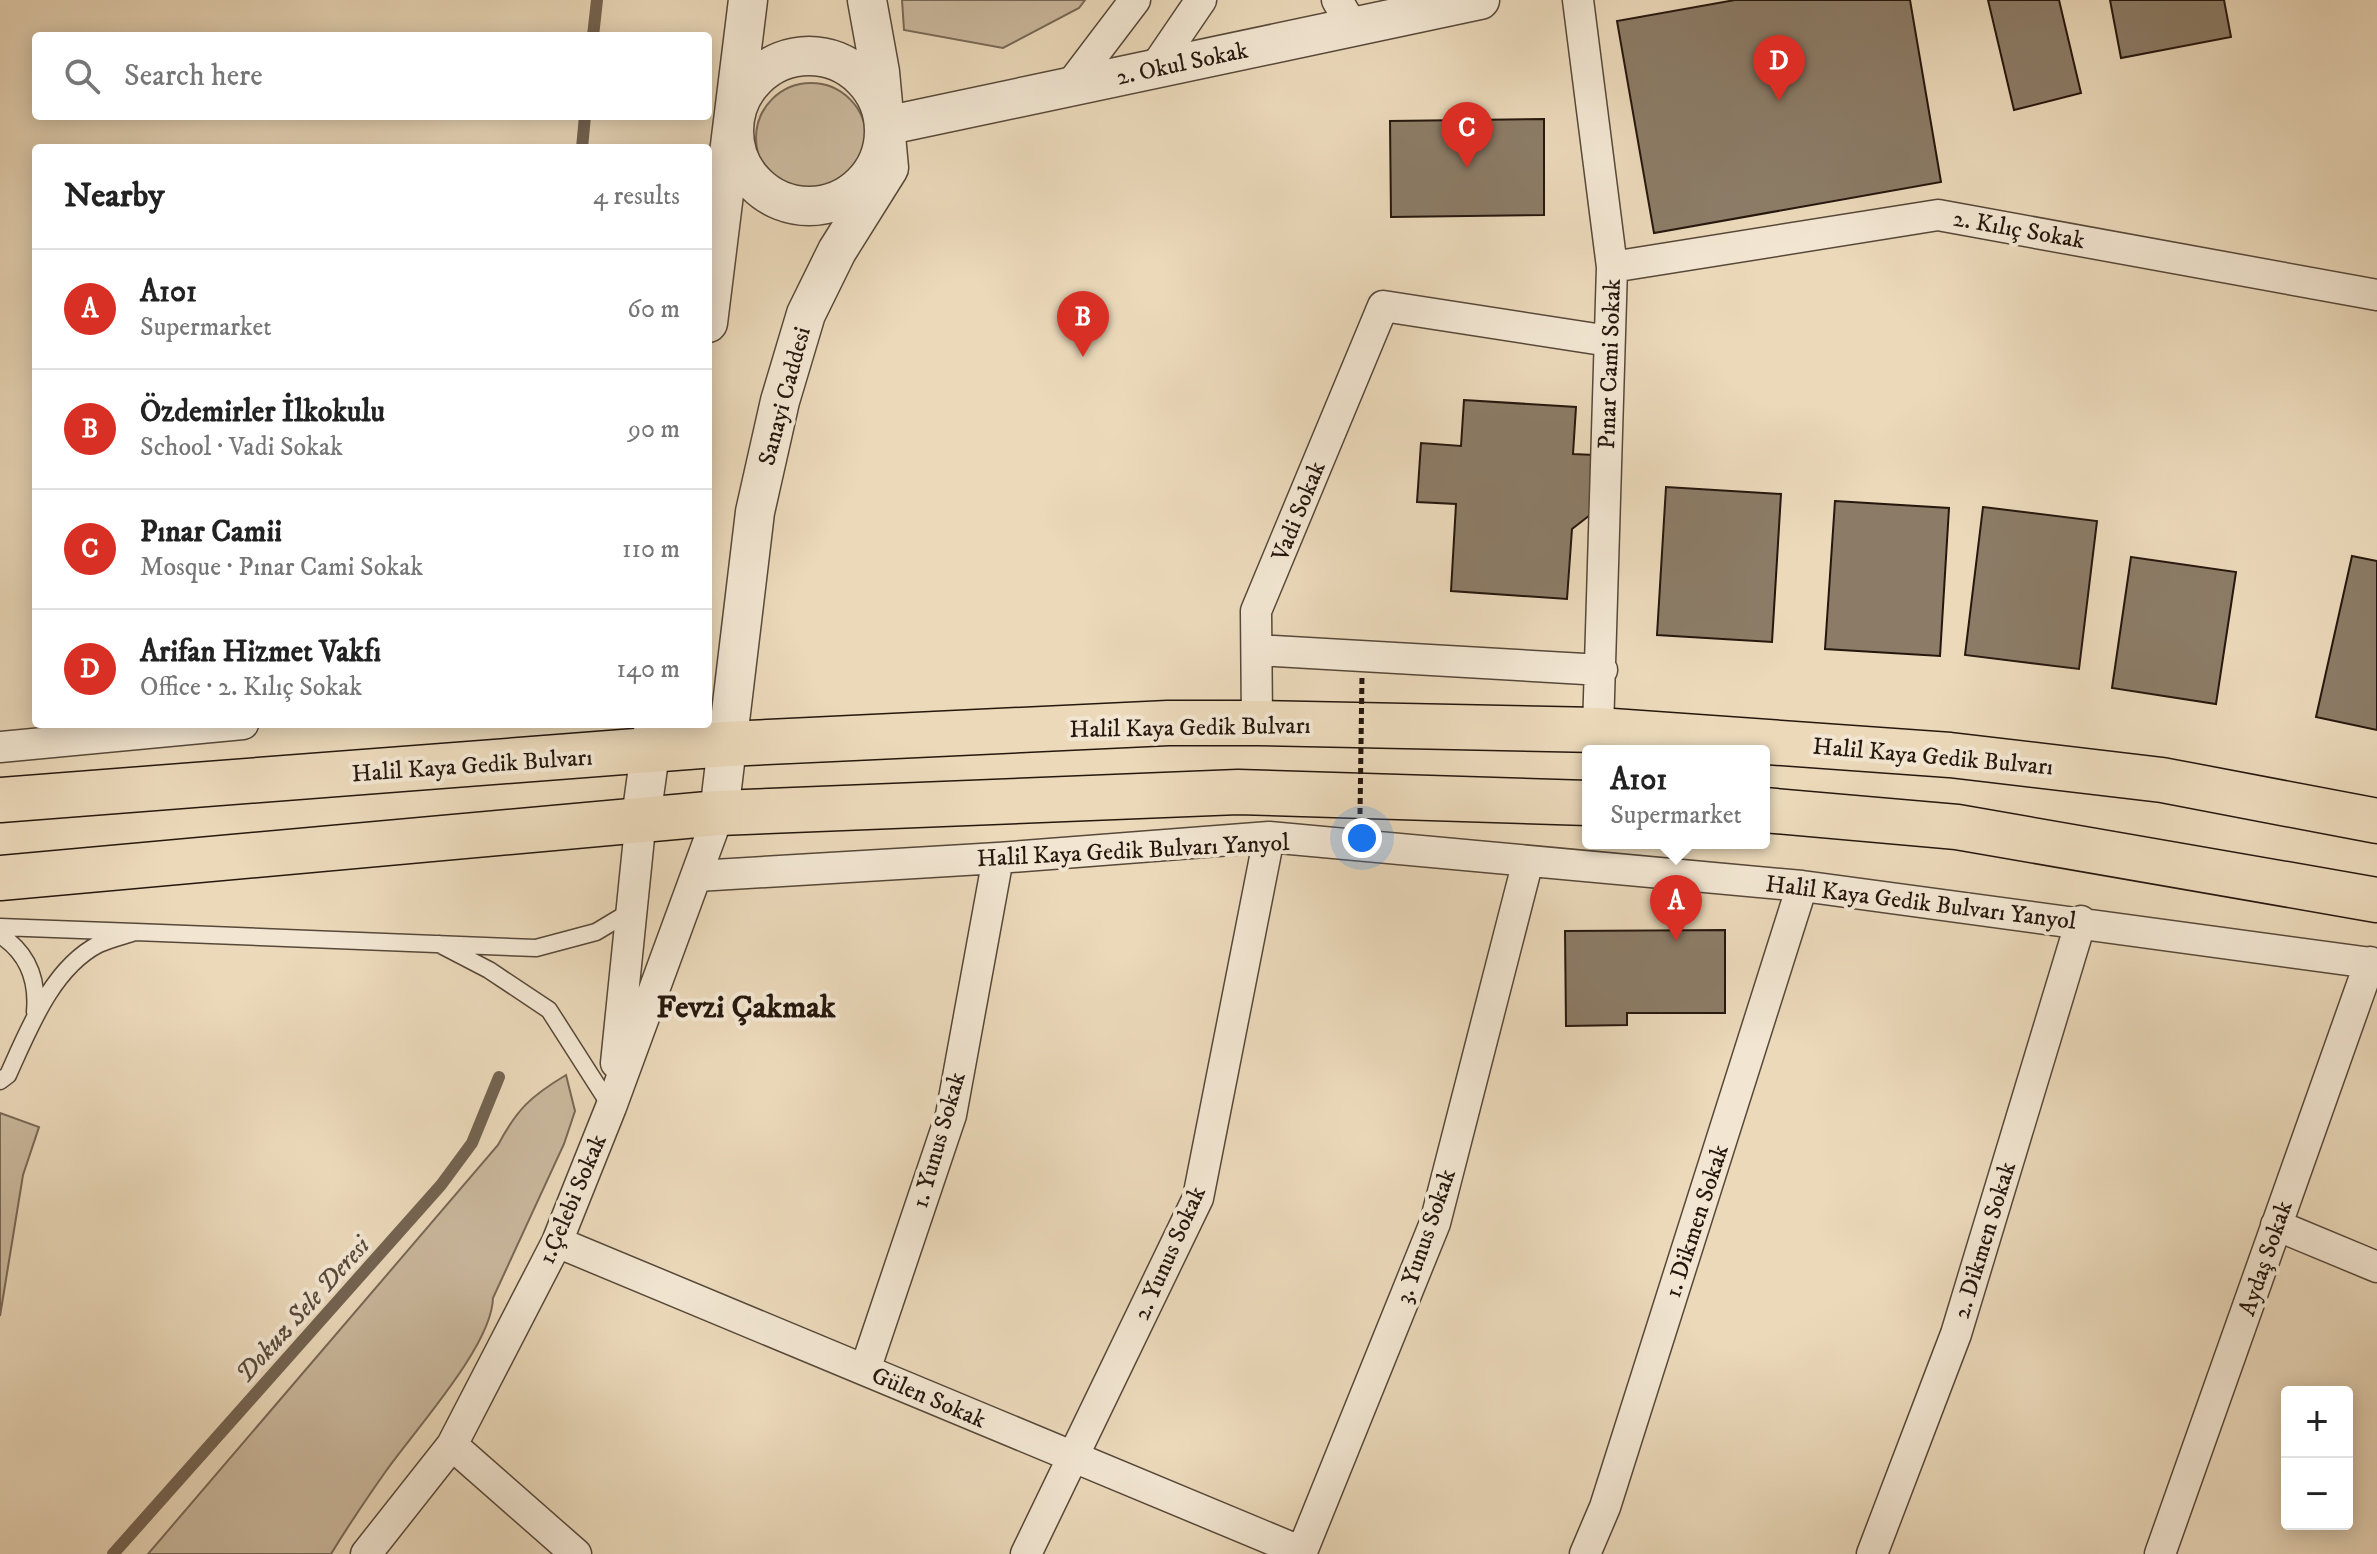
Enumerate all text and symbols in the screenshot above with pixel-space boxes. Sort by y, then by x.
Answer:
search box [32,32,712,120]
street label: 2. Okul Sokak [1114,35,1251,93]
pin: D [1753,35,1805,101]
icon: search [60,54,104,98]
text: Search here [124,58,263,95]
pin: C [1441,102,1493,168]
text: Nearby [64,175,165,217]
text: 4 results [593,180,680,213]
street label: 2. Kılıç Sokak [1951,204,2087,256]
text: A101 [140,274,197,311]
street label: Pınar Cami Sokak [1592,278,1628,450]
pin: B [1057,291,1109,357]
text: A [82,293,98,326]
text: 60 m [627,293,680,326]
text: Supermarket [140,311,272,344]
street label: Sanayi Caddesi [752,324,818,469]
text: Özdemirler İlkokulu [140,394,385,431]
text: B [82,413,98,446]
text: 90 m [628,413,680,446]
text: School · Vadi Sokak [140,431,343,464]
street label: Vadi Sokak [1265,457,1333,567]
text: Pınar Camii [140,514,282,551]
text: C [81,533,99,566]
text: 110 m [622,533,680,566]
text: Mosque · Pınar Cami Sokak [140,551,423,584]
text: Arifan Hizmet Vakfı [140,634,381,671]
text: D [80,653,100,686]
text: 140 m [616,653,680,686]
text: Office · 2. Kılıç Sokak [140,671,362,704]
street label: Halil Kaya Gedik Bulvarı [1069,711,1311,745]
street label: Halil Kaya Gedik Bulvarı [1811,732,2054,782]
street label: Halil Kaya Gedik Bulvarı [351,743,594,789]
popup [1582,745,1770,849]
text: A101 [1610,762,1667,799]
text: Supermarket [1610,799,1742,832]
your location [1342,818,1382,858]
street label: Halil Kaya Gedik Bulvarı Yanyol [976,828,1291,874]
street label: Halil Kaya Gedik Bulvarı Yanyol [1764,869,2079,937]
pin: A [1650,875,1702,941]
district label: Fevzi Çakmak [656,988,837,1028]
street label: 1. Yunus Sokak [905,1069,973,1212]
street label: 1.Çelebi Sokak [532,1130,614,1269]
street label: 1. Dikmen Sokak [1658,1141,1736,1302]
street label: 2. Dikmen Sokak [1947,1158,2023,1322]
street label: 3. Yunus Sokak [1389,1165,1463,1308]
street label: 2. Yunus Sokak [1127,1182,1213,1325]
street label: Aydaş Sokak [2232,1197,2300,1320]
water label: Dokuz Sele Deresi [229,1228,379,1390]
street label: Gülen Sokak [867,1360,990,1435]
map controls [2281,1386,2353,1530]
button: + [2281,1386,2353,1458]
button: − [2281,1458,2353,1530]

